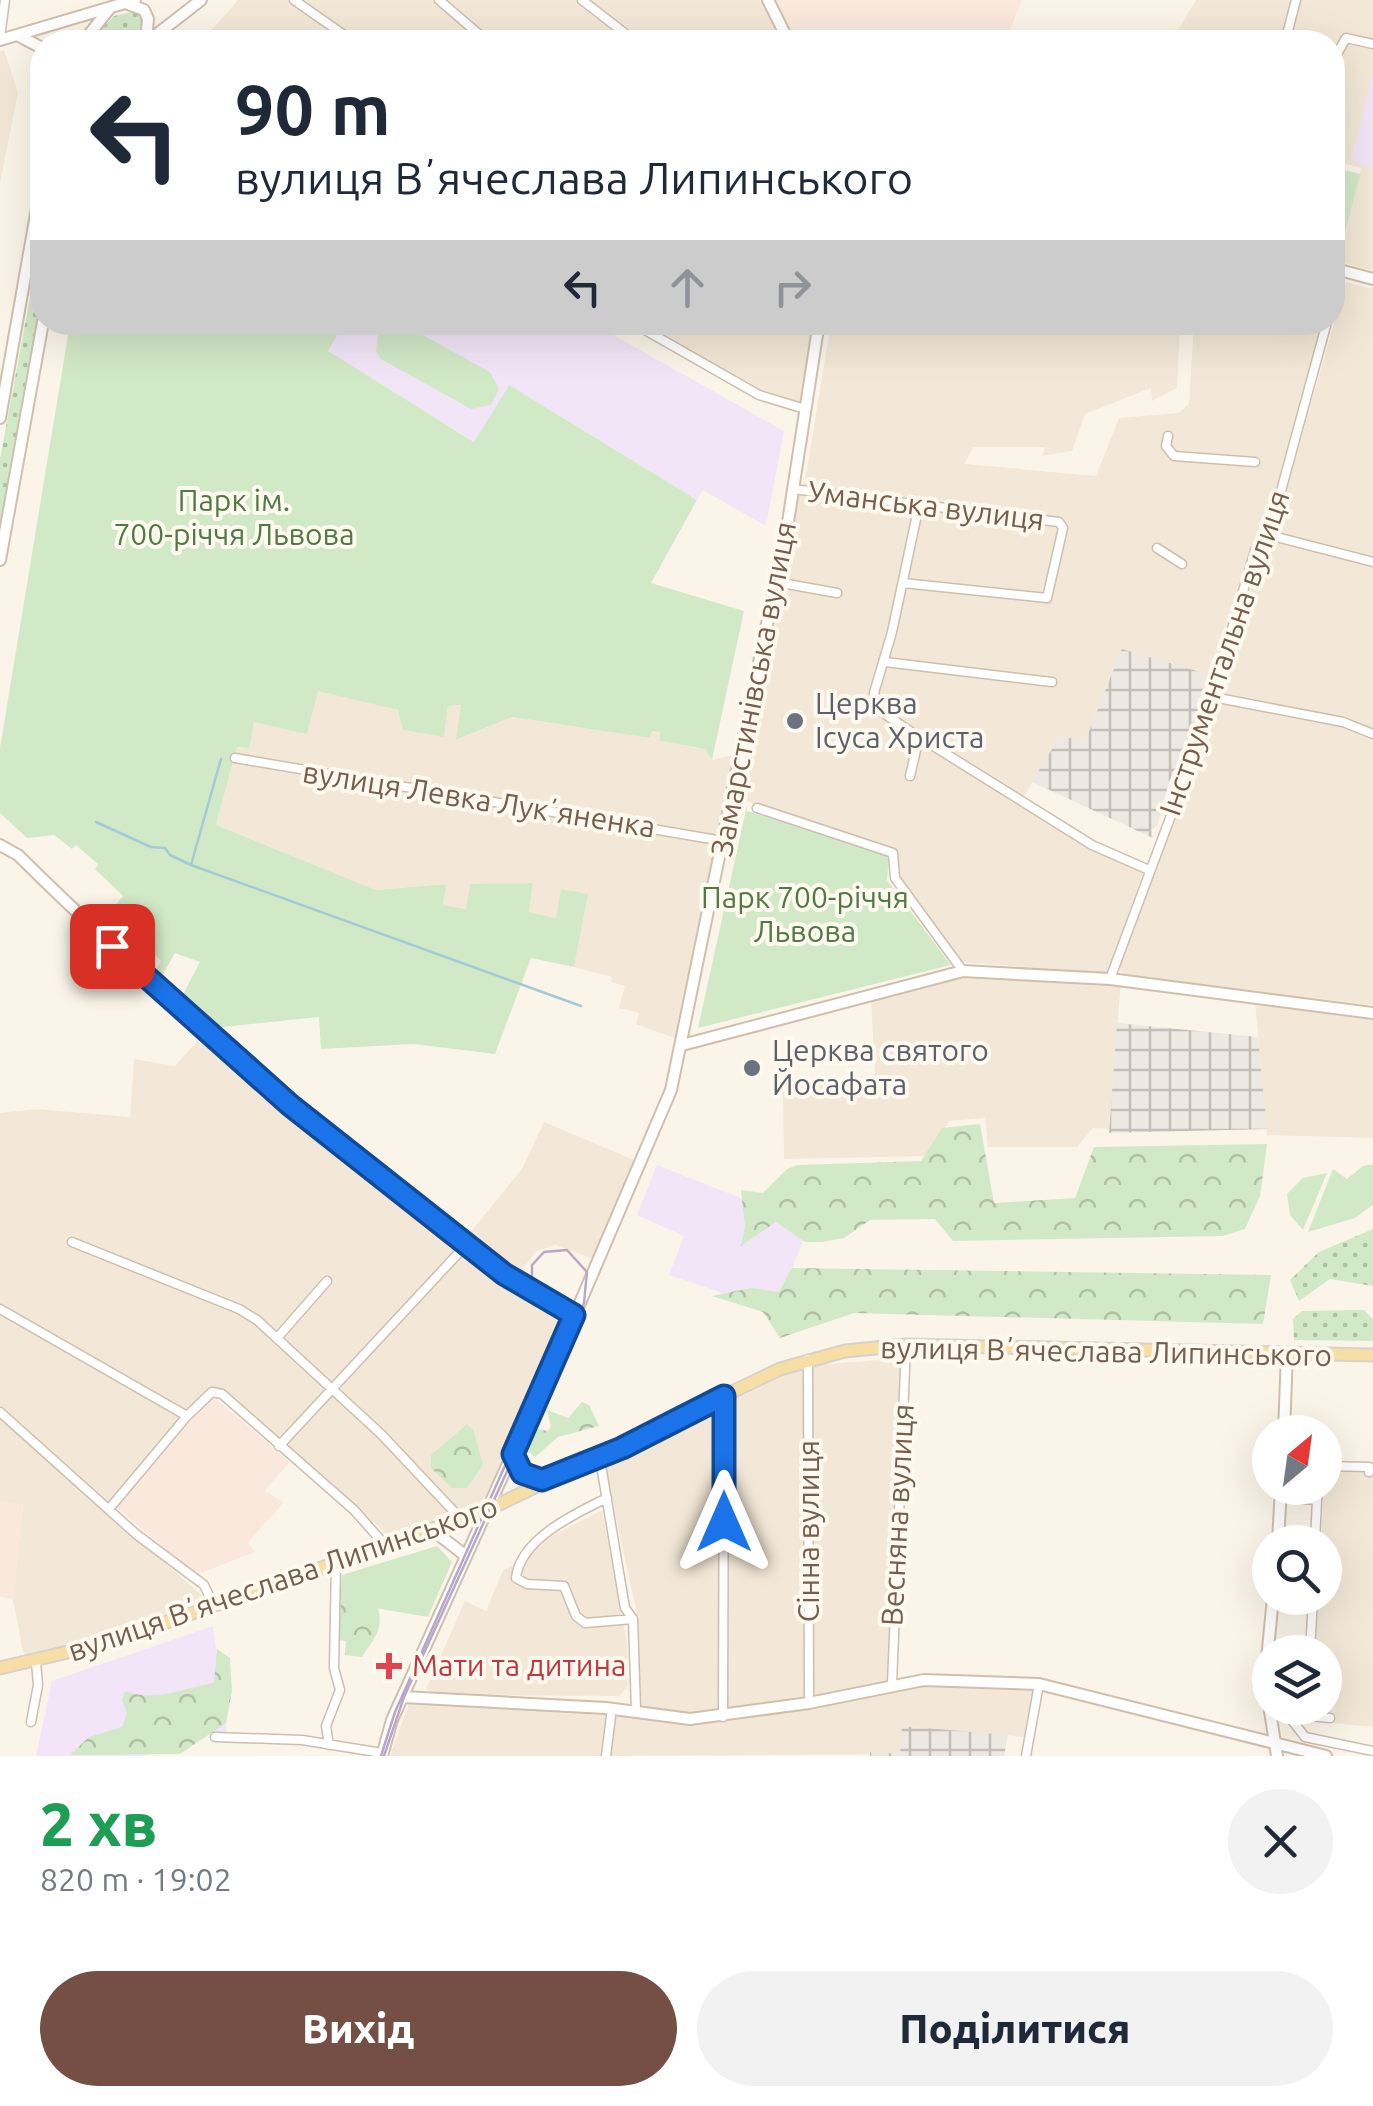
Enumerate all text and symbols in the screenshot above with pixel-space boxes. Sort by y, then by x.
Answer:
icon: left [70,70,200,200]
text: 90 m [235,70,391,148]
text: вулиця Вʼячеслава Липинського [235,152,913,203]
icon: left [555,260,610,315]
icon: ahead [660,260,715,315]
icon: right [765,260,820,315]
street label: Уманська вулиця [806,474,1046,536]
park label: Парк ім. 700-річчя Львова [113,483,355,551]
street label: Інструментальна вулиця [1152,486,1296,820]
street label: Замарстинівська вулиця [704,518,802,859]
place label: Церква Ісуса Христа [815,686,985,754]
marker: Церква Ісуса Христа [784,710,806,732]
street label: вулиця Левка Лукʼяненка [300,754,658,844]
park label: Парк 700-річчя Львова [701,880,909,948]
pin [70,904,155,989]
icon: arrive [85,919,140,974]
place label: Церква святого Йосафата [772,1033,989,1101]
marker: Церква святого Йосафата [741,1057,763,1079]
street label: вулиця Вʼячеслава Липинського [880,1330,1332,1372]
street label: Весняна вулиця [874,1403,920,1627]
north arrow [1252,1415,1342,1505]
map controls [1252,1415,1342,1725]
street label: Сінна вулиця [791,1440,825,1622]
position arrow [672,1470,776,1574]
street label: вулиця Вʼячеслава Липинського [63,1488,502,1668]
button: search [1252,1525,1342,1615]
button: layers [1252,1635,1342,1725]
place label: Мати та дитина [412,1648,626,1682]
marker: Мати та дитина [376,1653,402,1679]
button: close [1228,1789,1333,1894]
text: 2 хв [40,1790,157,1857]
text: 820 m · 19:02 [40,1861,232,1897]
button: Вихід [40,1971,677,2086]
button: Поділитися [697,1971,1333,2086]

